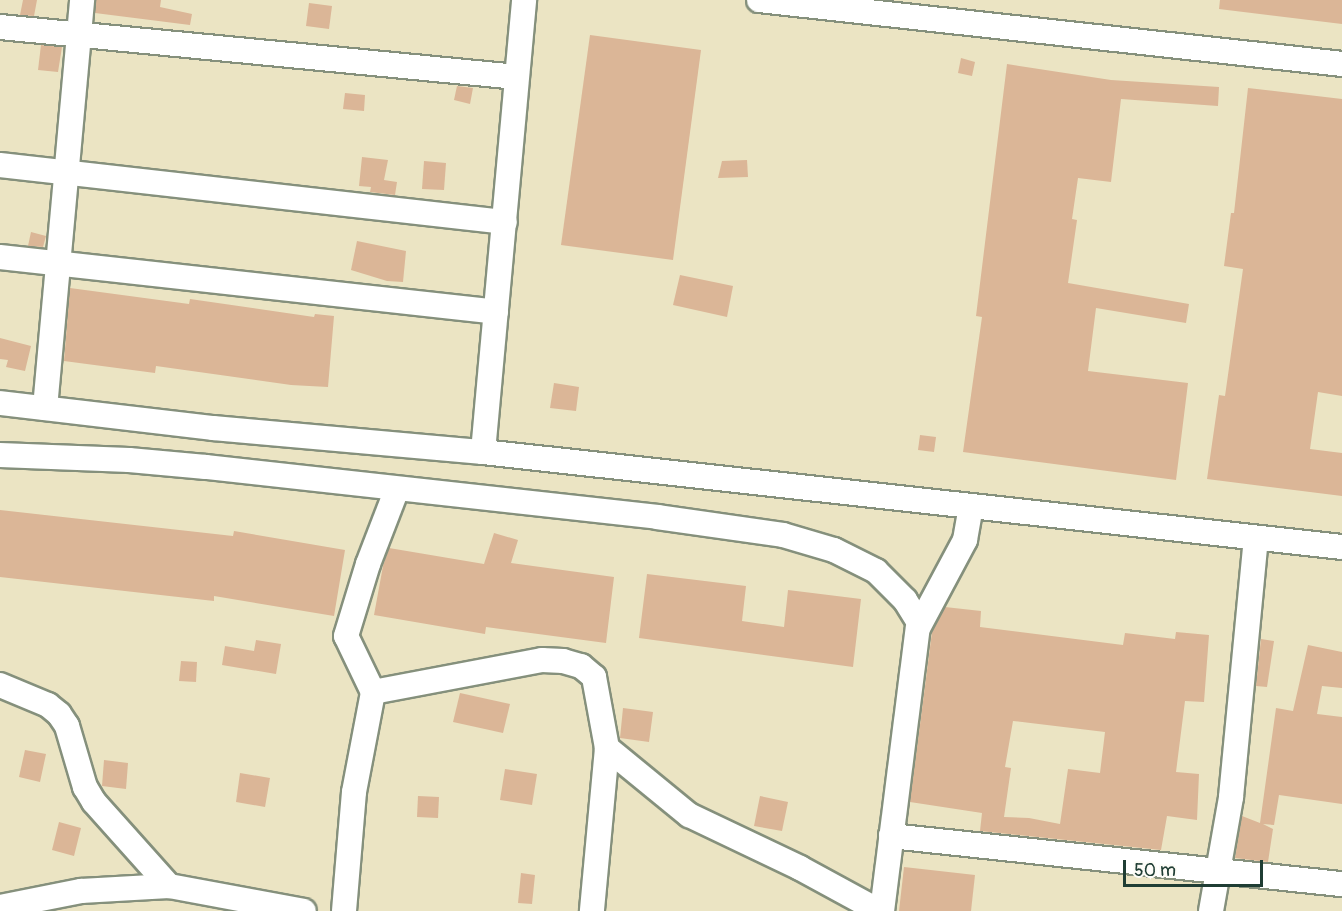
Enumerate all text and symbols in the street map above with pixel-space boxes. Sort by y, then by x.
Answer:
scale bar [1126,848,1266,886]
text: 50 m [1134,859,1176,882]

